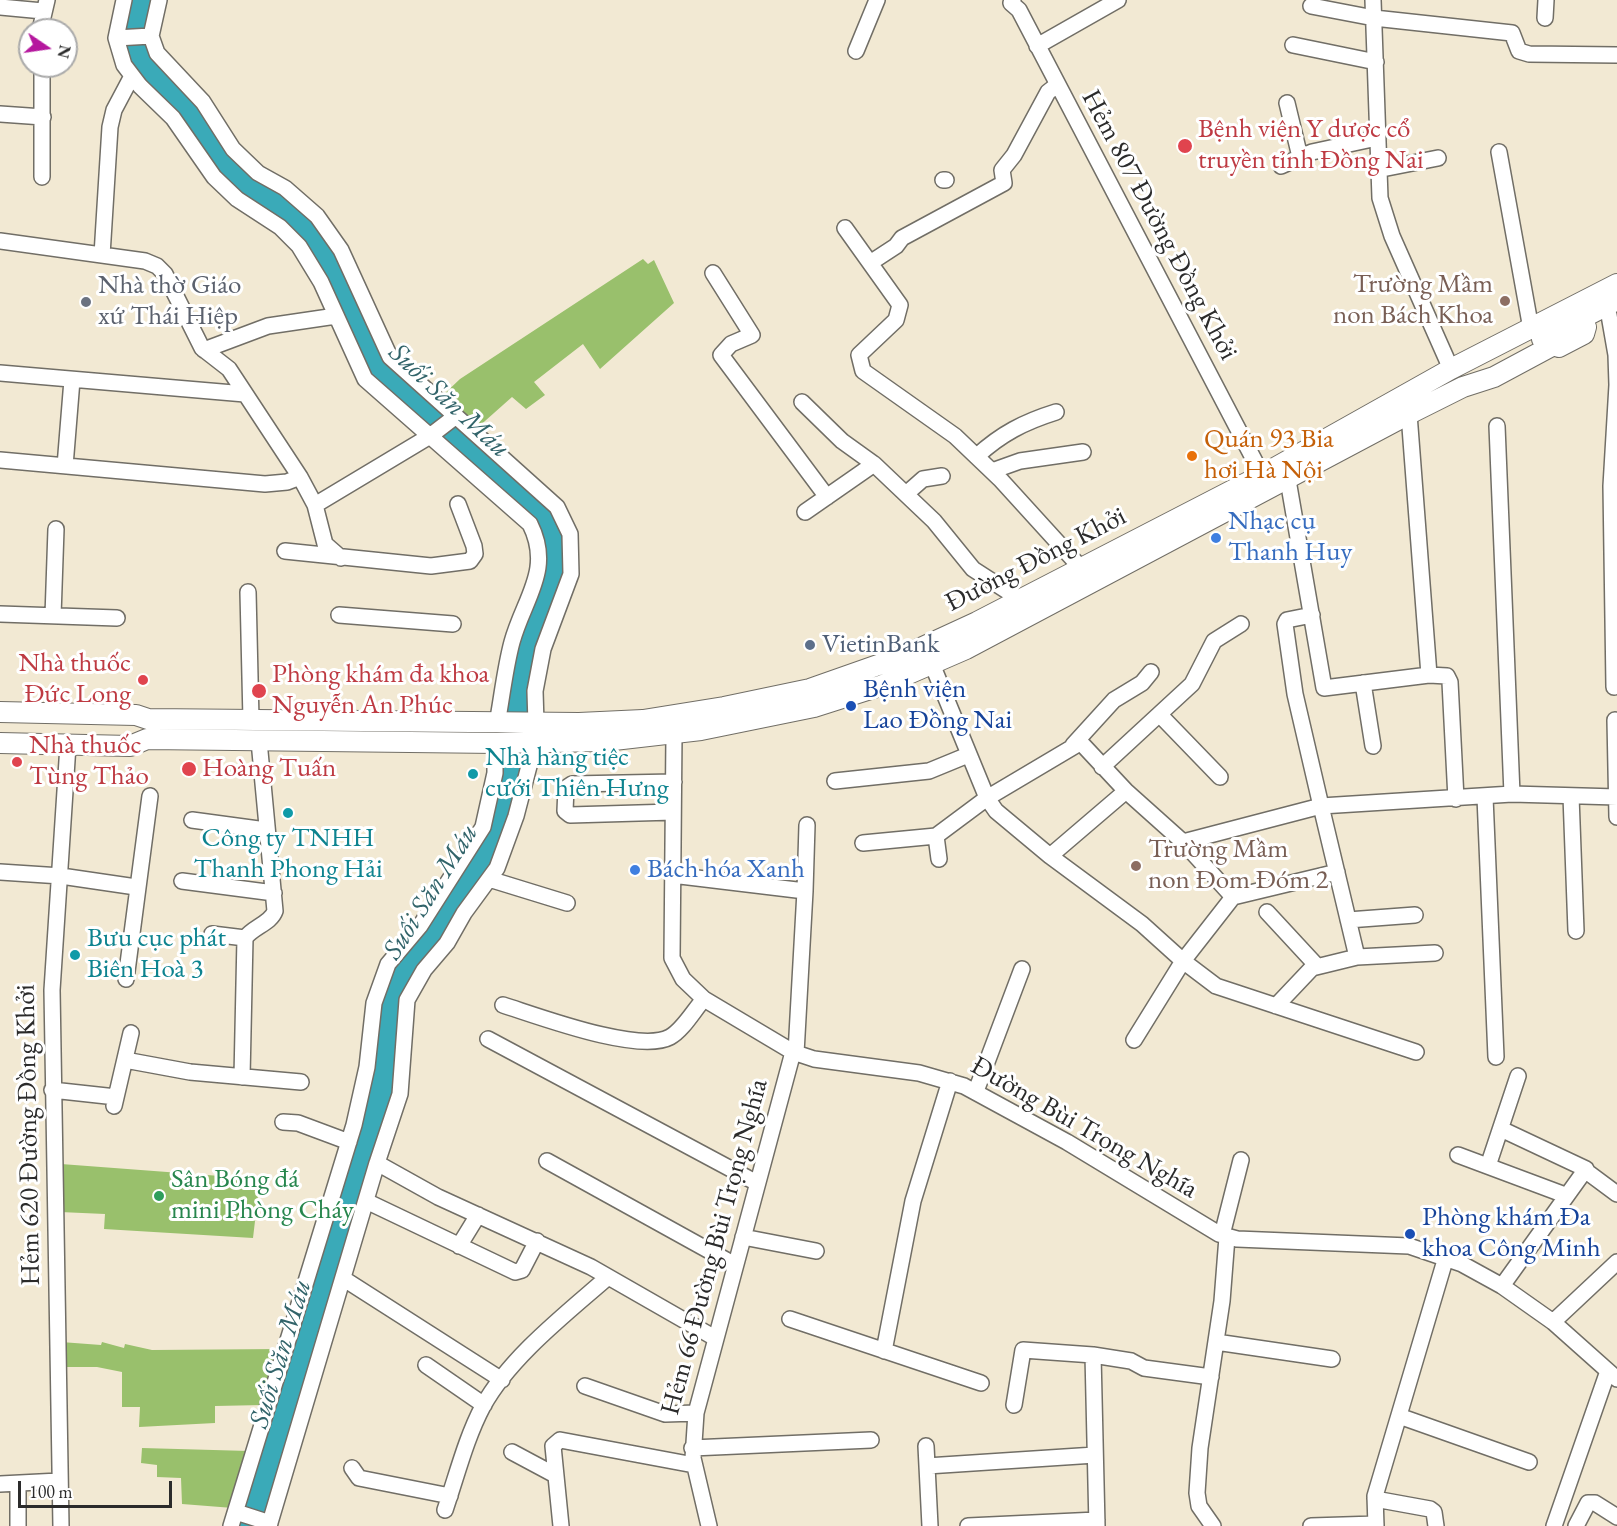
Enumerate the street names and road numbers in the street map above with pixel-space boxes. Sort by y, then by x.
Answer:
street label: Hẻm 807 Đường Đồng Khởi [1074,84,1244,366]
street label: Đường Đồng Khởi [940,501,1132,619]
street label: Hẻm 620 Đường Đồng Khởi [10,984,48,1286]
street label: Đường Bùi Trọng Nghĩa [965,1050,1203,1206]
street label: Hẻm 66 Đường Bùi Trọng Nghĩa [655,1076,775,1418]

